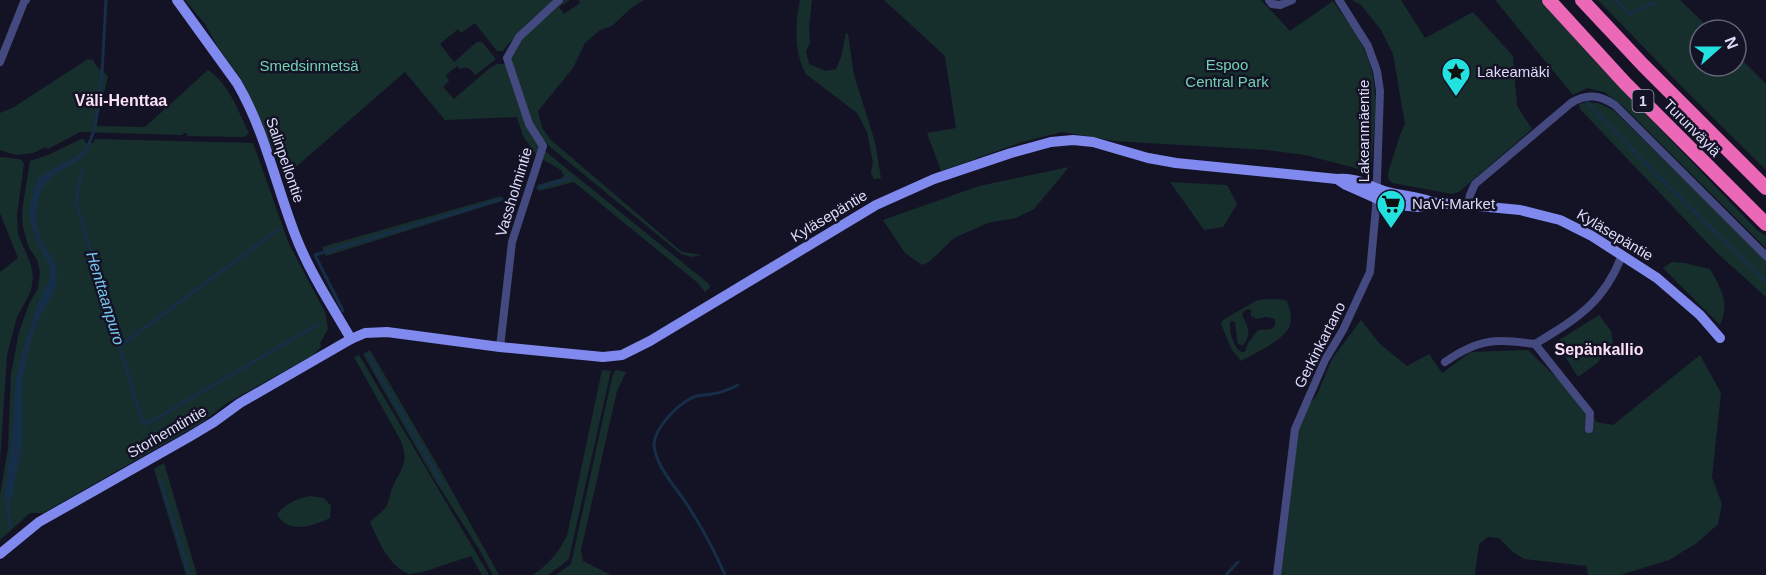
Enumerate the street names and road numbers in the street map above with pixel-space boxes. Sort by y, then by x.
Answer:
street label: Lakeanmäentie [1355,80,1372,182]
road number: 1 [1632,90,1654,112]
street label: Turunväylä [1660,96,1725,160]
street label: Salinpellontie [263,115,308,205]
street label: Vassholmintie [492,145,535,238]
street label: Kyläsepäntie [788,186,870,245]
street label: Kyläsepäntie [1574,205,1656,264]
street label: Gerkinkartano [1291,299,1349,391]
street label: Storhemtintie [124,402,209,461]

